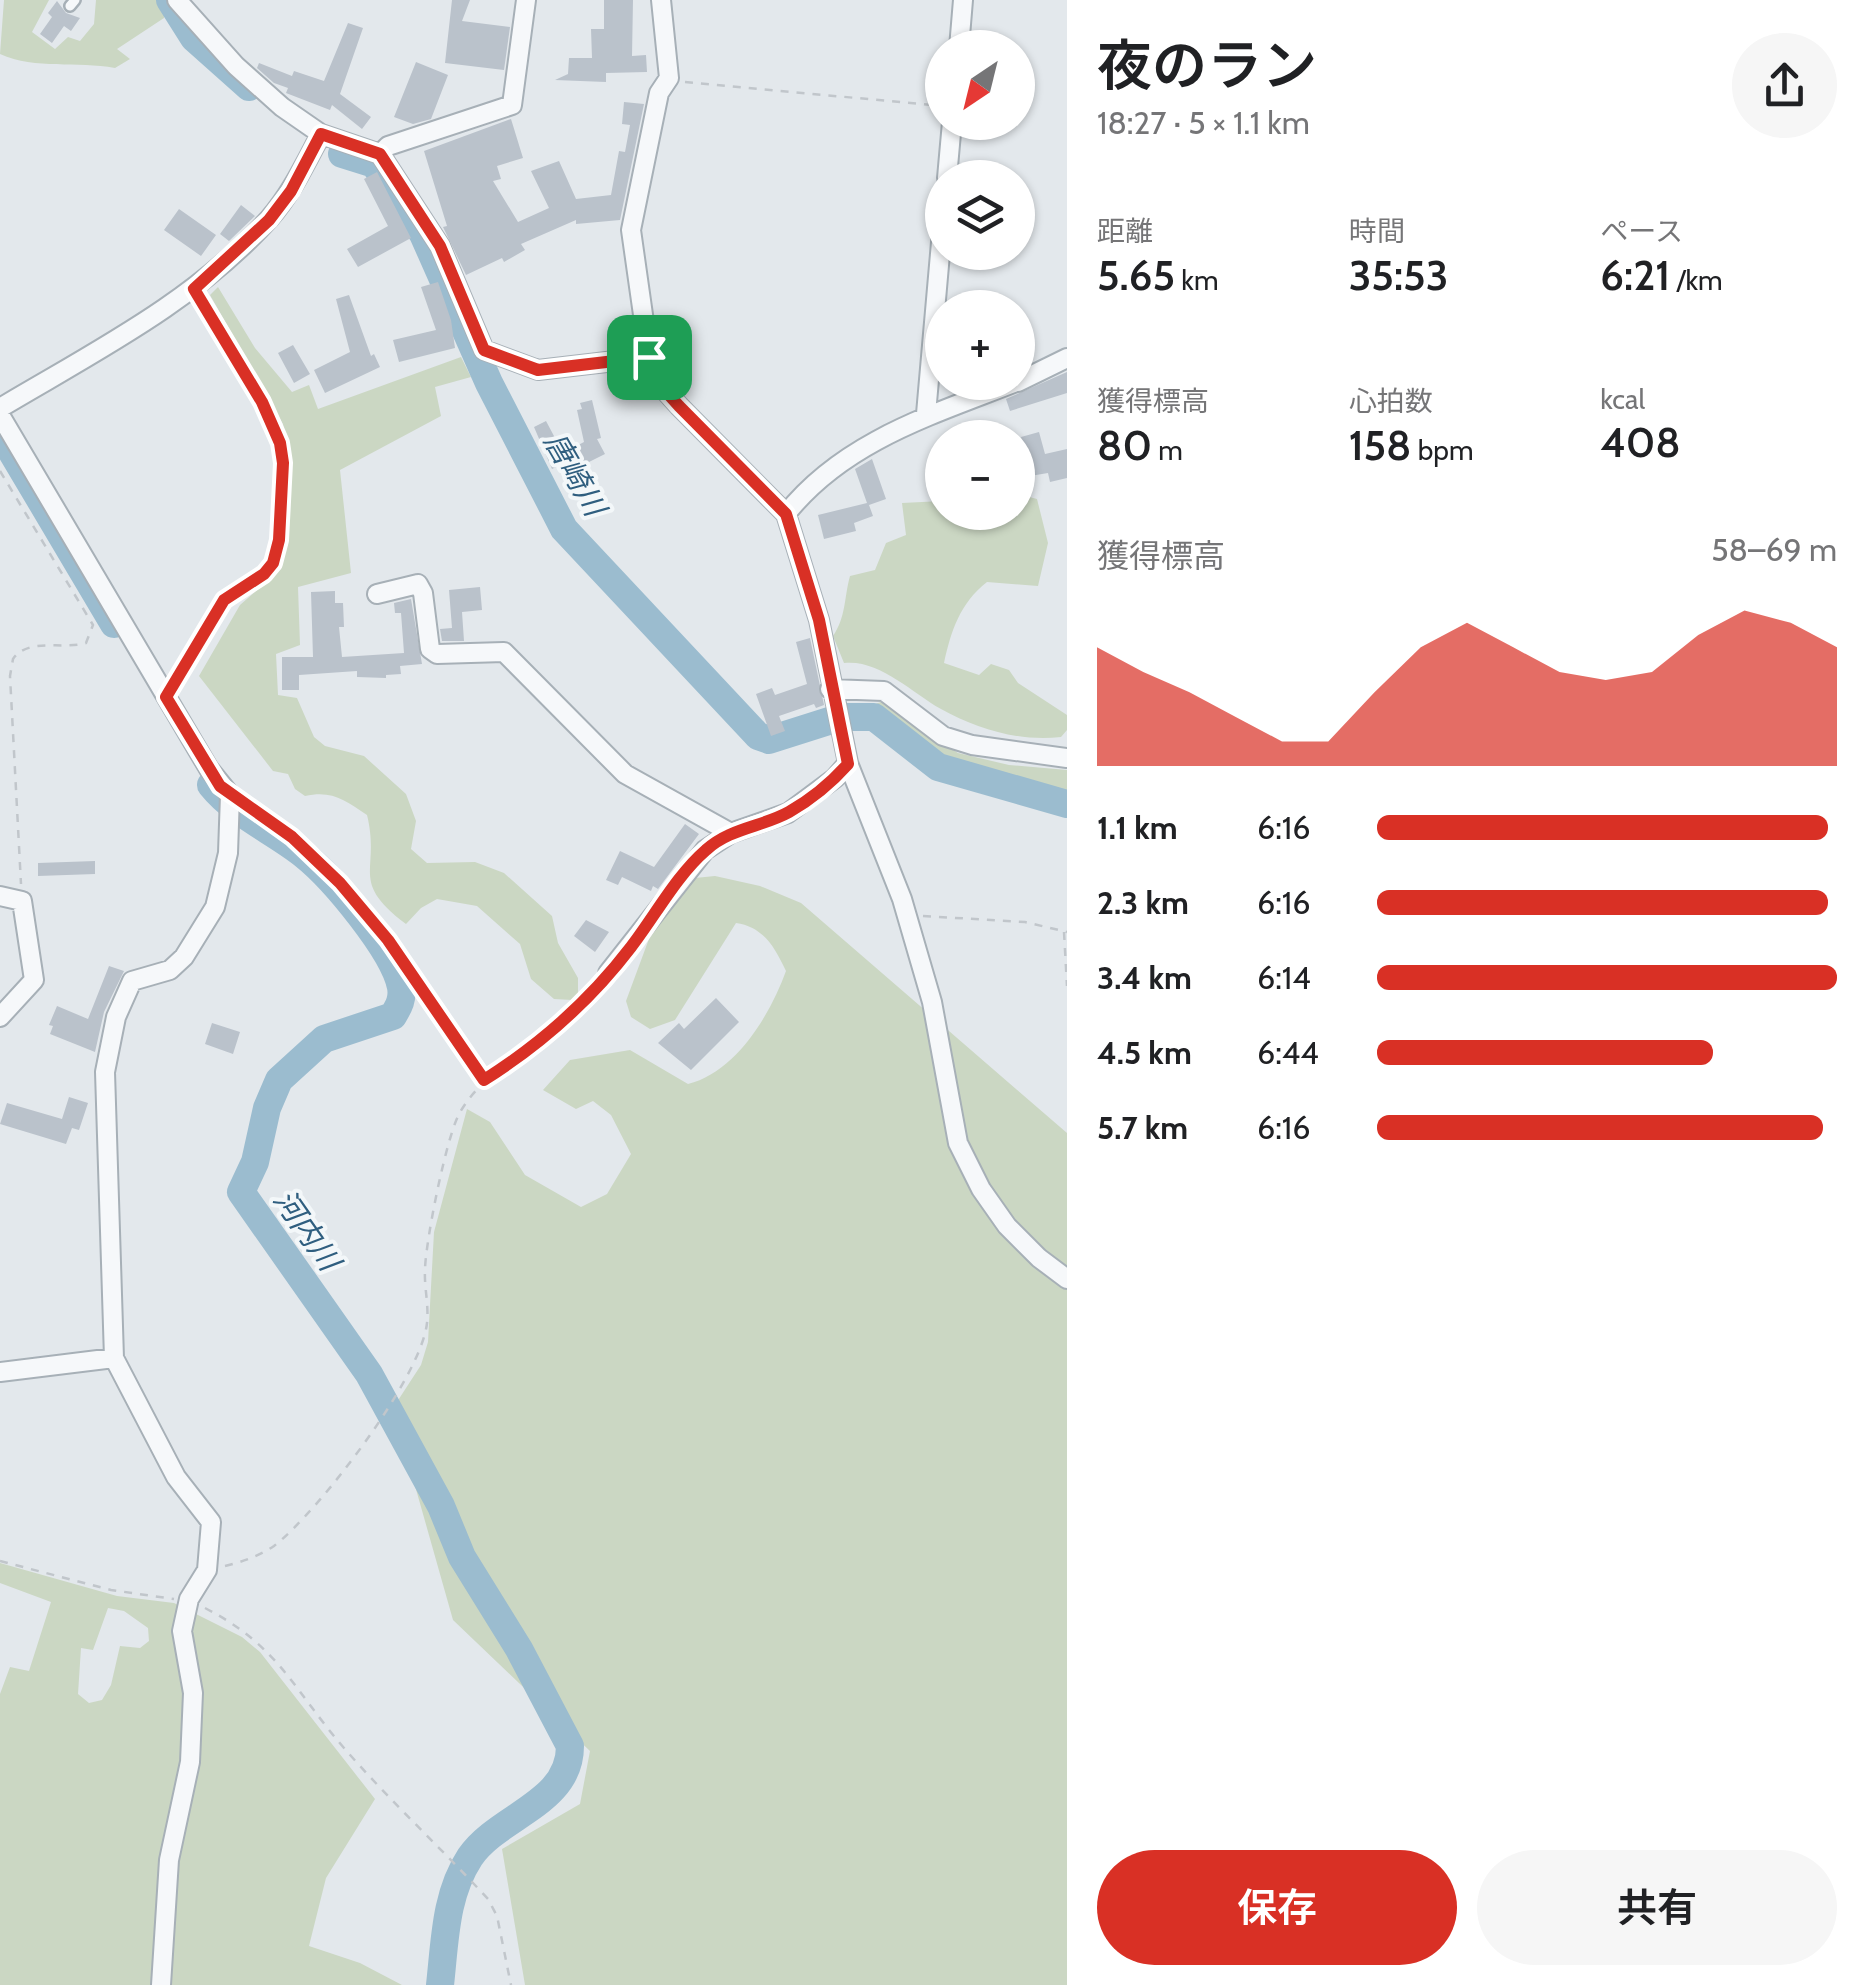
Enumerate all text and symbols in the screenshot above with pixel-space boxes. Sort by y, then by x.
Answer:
north arrow [925,30,1035,140]
map controls [925,30,1035,530]
text: 夜のラン [1097,32,1317,99]
button: share [1732,33,1837,138]
text: 18:27 · 5 × 1.1 km [1097,103,1310,142]
button: layers [925,160,1035,270]
text: 距離 [1097,214,1153,248]
text: 時間 [1349,214,1405,248]
text: ペース [1600,214,1683,248]
text: 5.65 [1097,249,1175,301]
text: 35:53 [1349,249,1448,301]
text: 6:21 [1600,249,1670,301]
text: km [1175,263,1218,297]
text: /km [1670,263,1723,297]
button: + [925,290,1035,400]
pin [607,315,692,400]
icon: arrive [622,330,677,385]
text: kcal [1600,382,1645,416]
text: 獲得標高 [1097,384,1209,418]
text: 心拍数 [1349,384,1433,418]
text: 408 [1600,416,1681,468]
text: 80 [1097,419,1152,471]
text: 158 [1349,419,1412,471]
button: − [925,420,1035,530]
water label: 唐崎川 [536,426,615,525]
text: m [1152,433,1183,467]
text: bpm [1412,433,1474,467]
text: 58–69 m [1711,530,1837,569]
text: 獲得標高 [1097,536,1225,575]
text: 1.1 km [1097,808,1178,847]
text: 6:16 [1257,808,1310,847]
text: 2.3 km [1097,883,1189,922]
text: 6:16 [1257,883,1310,922]
text: 3.4 km [1097,958,1192,997]
text: 6:14 [1257,958,1311,997]
text: 4.5 km [1097,1033,1192,1072]
text: 6:44 [1257,1033,1319,1072]
text: 5.7 km [1097,1108,1188,1147]
text: 6:16 [1257,1108,1310,1147]
water label: 河内川 [266,1183,350,1280]
button: 保存 [1097,1850,1457,1965]
button: 共有 [1477,1850,1837,1965]

